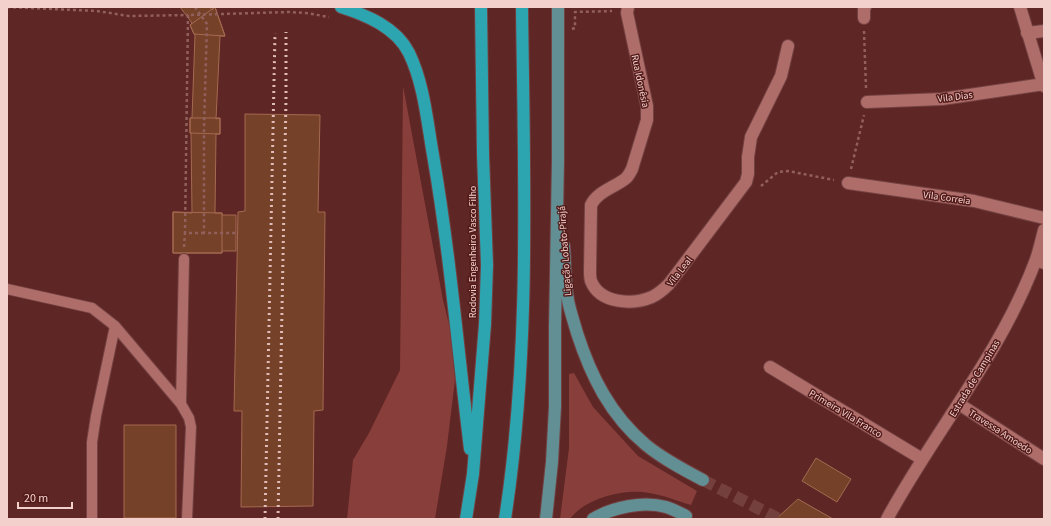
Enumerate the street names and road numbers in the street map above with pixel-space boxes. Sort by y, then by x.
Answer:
street label: Rua Idonêsia [628,53,652,109]
street label: Vila Dias [937,88,973,106]
street label: Rodovia Engenheiro Vasco Filho [466,186,480,318]
street label: Vila Correia [922,188,971,208]
street label: Ligação Lobato-Pirajá [555,205,575,296]
street label: Vila Leal [664,253,696,289]
street label: Estrada de Campinas [946,337,1003,420]
street label: Primeira Vila Franco [806,386,885,441]
street label: Travessa Amoedo [966,406,1035,458]

